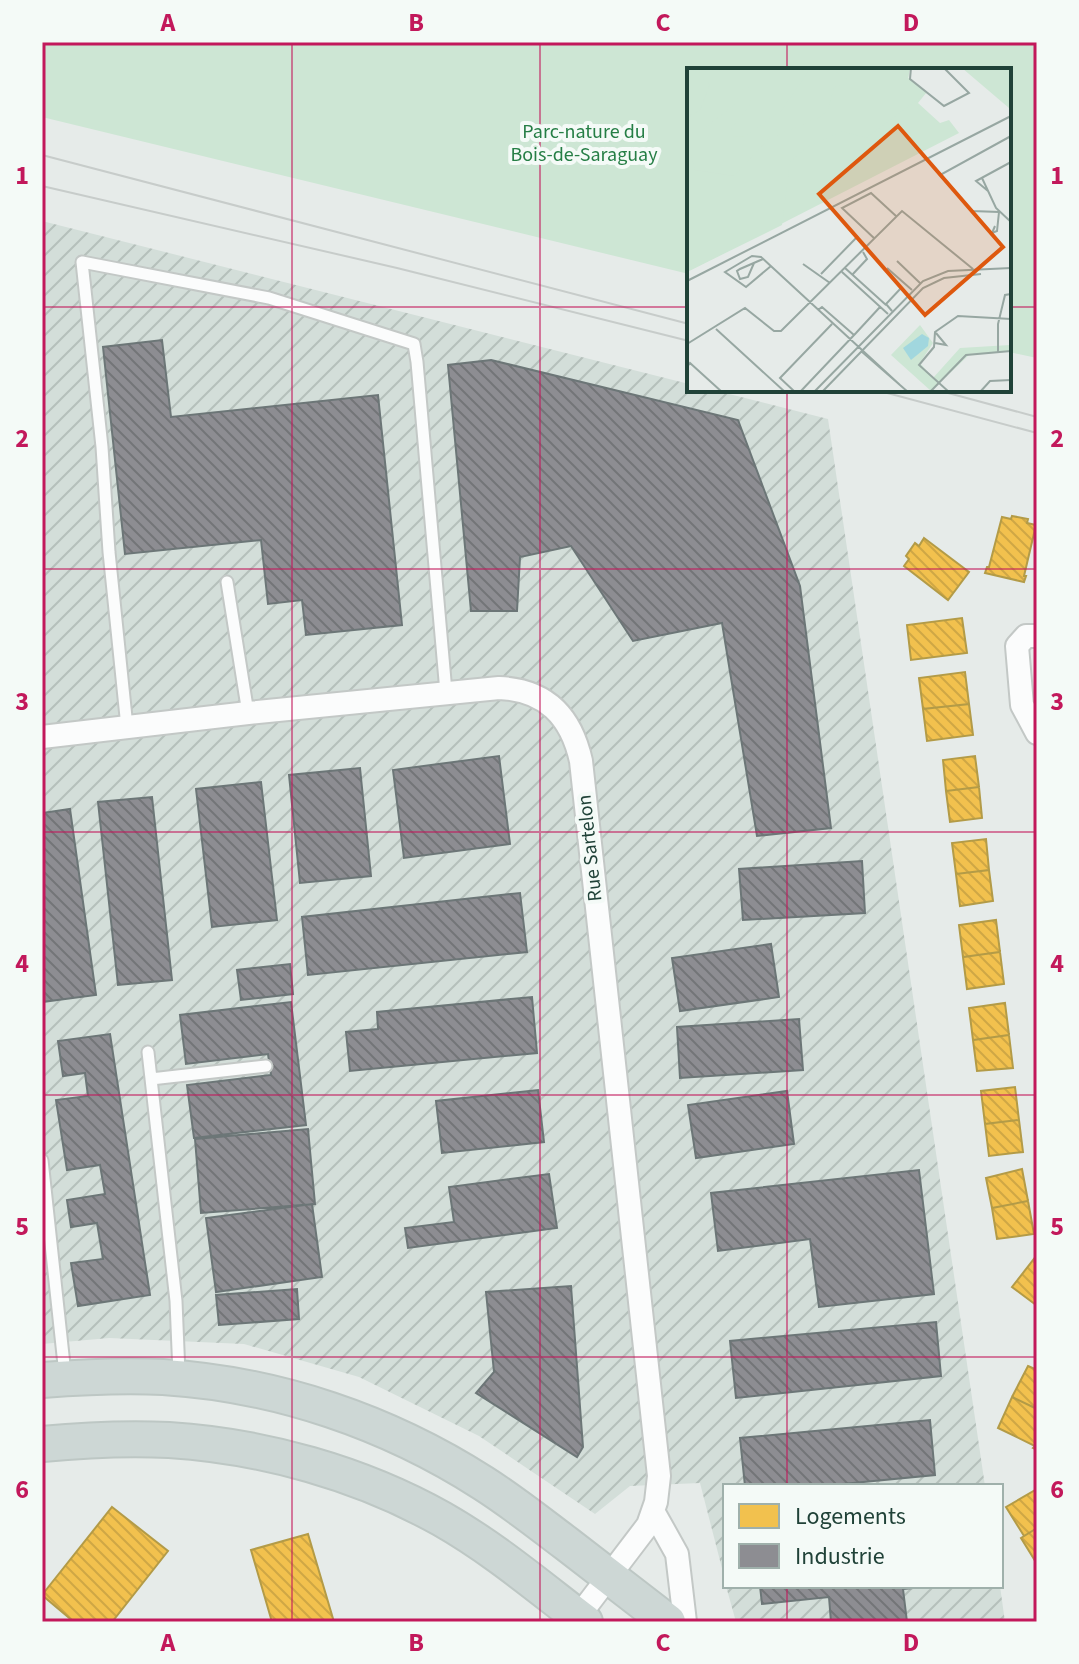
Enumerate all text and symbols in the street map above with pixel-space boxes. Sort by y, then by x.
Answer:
text: A [160,4,177,41]
text: B [408,4,424,41]
text: C [655,4,671,41]
text: D [903,4,919,41]
inset map [687,68,1011,392]
park label: Parc-nature du Bois-de-Saraguay [510,118,658,169]
text: 1 [15,157,29,194]
text: 1 [1050,157,1064,194]
text: 2 [15,420,29,457]
text: 2 [1050,420,1064,457]
text: 3 [15,683,29,720]
text: 3 [1050,683,1064,720]
street label: Rue Sartelon [570,793,610,903]
text: 4 [15,945,29,982]
text: 4 [1050,945,1064,982]
text: 5 [15,1208,29,1245]
text: 5 [1050,1208,1064,1245]
text: 6 [15,1471,29,1508]
text: 6 [1050,1471,1064,1508]
legend [723,1484,1003,1588]
text: Logements [795,1499,906,1534]
text: Industrie [795,1539,885,1574]
text: A [160,1624,177,1661]
text: B [408,1624,424,1661]
text: C [655,1624,671,1661]
text: D [903,1624,919,1661]

